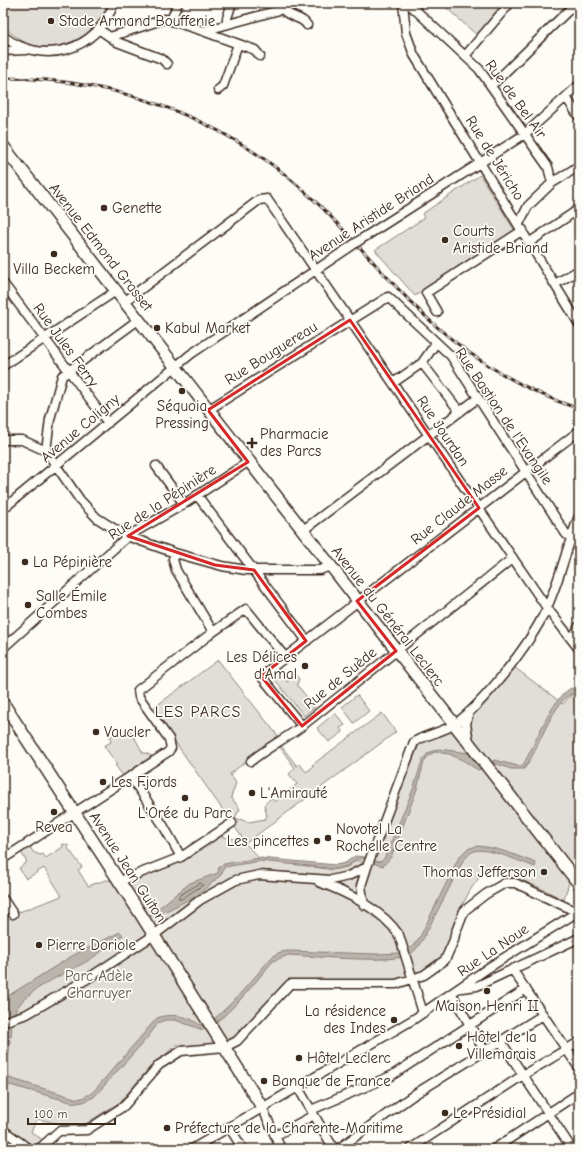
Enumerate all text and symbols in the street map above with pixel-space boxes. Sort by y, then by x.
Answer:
place label: Stade Armand Bouffenie [59,12,216,30]
marker: Stade Armand Bouffenie [46,16,56,26]
street label: Rue de Bel Air [481,56,551,142]
street label: Rue de Jéricho [462,112,528,204]
street label: Avenue Aristide Briand [305,170,437,264]
street label: Avenue Edmond Grasset [45,179,157,315]
place label: Genette [112,199,162,217]
marker: Genette [99,203,109,213]
place label: Courts Aristide Briand [453,222,548,257]
marker: Courts Aristide Briand [440,235,450,245]
marker: Villa Beckem [49,249,59,259]
place label: Villa Beckem [13,260,95,278]
street label: Rue Jules Ferry [29,299,103,391]
street label: Rue Bouguereau [221,317,321,389]
place label: Kabul Market [165,319,251,337]
marker: Kabul Market [152,323,162,333]
street label: Rue Bastion de l'Evangile [451,344,557,488]
marker: Séquoia Pressing [177,386,187,396]
street label: Avenue Coligny [37,390,123,466]
street label: Rue Jourdan [413,392,473,470]
place label: Séquoia Pressing [155,397,209,432]
place label: Pharmacie des Parcs [260,425,329,460]
marker: Pharmacie des Parcs [247,438,257,448]
street label: Rue de la Pépinière [105,460,220,544]
street label: Rue Claude Masse [407,461,511,548]
street label: Avenue du Général Leclerc [328,542,448,690]
place label: La Pépinière [33,553,113,571]
marker: La Pépinière [20,557,30,567]
place label: Salle Émile Combes [36,586,107,622]
marker: Salle Émile Combes [23,600,33,610]
street label: Rue de Suède [300,643,380,713]
place label: Les Délices d'Amal [226,648,297,683]
marker: Les Délices d'Amal [300,661,310,671]
district label: LES PARCS [155,703,241,721]
place label: Vaucler [104,723,151,741]
marker: Vaucler [91,727,101,737]
place label: Les Fjords [111,773,177,791]
marker: Les Fjords [98,777,108,787]
place label: L'Amirauté [260,784,328,802]
marker: L'Amirauté [247,788,257,798]
marker: L'Orée du Parc [180,793,190,803]
place label: L'Orée du Parc [138,804,232,822]
marker: Revea [49,807,59,817]
street label: Avenue Jean Guiton [86,808,170,926]
place label: Revea [35,818,73,836]
place label: Novotel La Rochelle Centre [336,820,438,855]
place label: Les pincettes [227,832,309,850]
marker: Novotel La Rochelle Centre [323,833,333,843]
marker: Les pincettes [312,836,322,846]
place label: Thomas Jefferson [422,863,536,881]
marker: Thomas Jefferson [539,867,549,877]
street label: Rue La Noue [454,919,532,980]
place label: Pierre Doriole [47,936,136,954]
marker: Pierre Doriole [34,940,44,950]
park label: Parc Adèle Charruyer [65,967,134,1002]
marker: Maison Henri II [482,986,492,996]
place label: Maison Henri II [435,997,539,1015]
place label: La résidence des Indes [305,1002,386,1037]
marker: La résidence des Indes [389,1015,399,1025]
place label: Hôtel de la Villemarais [467,1028,537,1063]
marker: Hôtel de la Villemarais [454,1041,464,1051]
place label: Hôtel Leclerc [307,1049,391,1067]
marker: Hôtel Leclerc [294,1053,304,1063]
place label: Banque de France [272,1072,391,1090]
marker: Banque de France [259,1076,269,1086]
scale bar [28,1100,115,1126]
place label: Le Présidial [453,1104,526,1122]
text: 100 m [34,1107,67,1121]
marker: Le Présidial [440,1108,450,1118]
place label: Préfecture de la Charente-Maritime [175,1119,403,1137]
marker: Préfecture de la Charente-Maritime [162,1123,172,1133]

